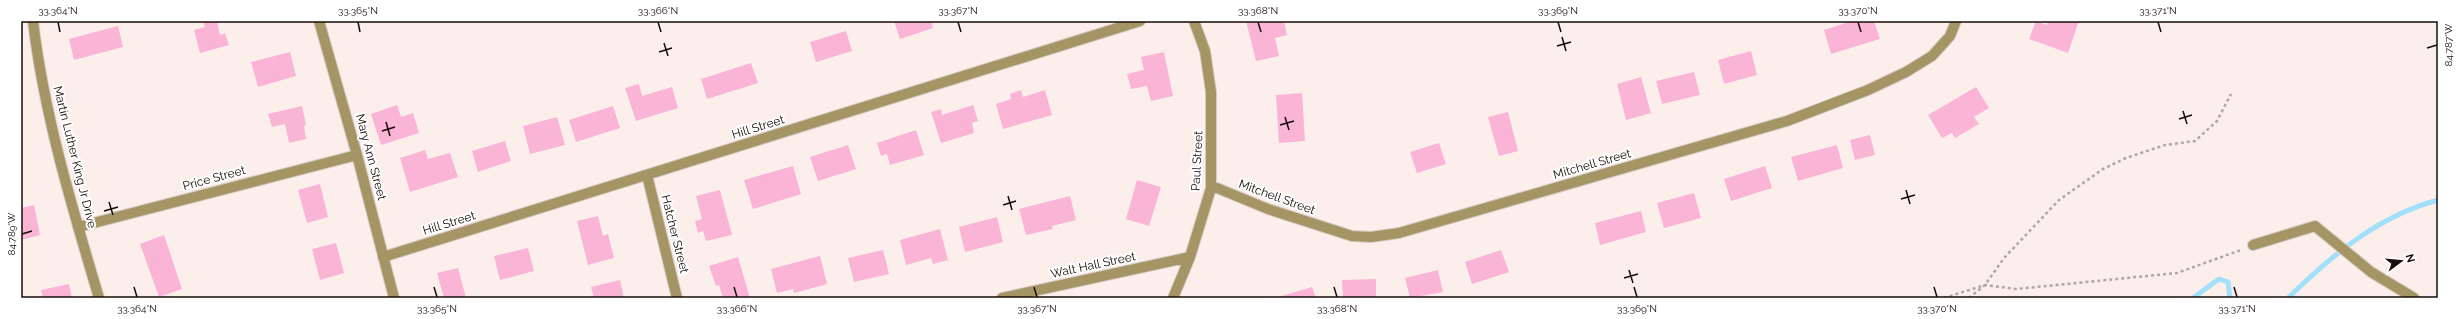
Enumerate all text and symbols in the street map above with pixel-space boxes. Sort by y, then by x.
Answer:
text: 33.364°N [38,5,78,16]
text: 33.365°N [338,5,378,16]
text: 33.366°N [638,5,678,16]
text: 33.367°N [938,5,978,16]
text: 33.368°N [1238,5,1278,16]
text: 33.369°N [1538,5,1578,16]
text: 33.370°N [1838,5,1878,16]
text: 33.371°N [2139,5,2177,16]
text: 84.787°W [2443,23,2454,66]
street label: Martin Luther King Jr Drive [51,84,99,230]
street label: Mary Ann Street [353,112,389,202]
street label: Hill Street [730,112,786,142]
street label: Paul Street [1188,131,1206,191]
street label: Mitchell Street [1552,146,1632,182]
street label: Price Street [181,163,247,193]
street label: Mitchell Street [1237,177,1317,217]
street label: Hatcher Street [659,193,691,275]
street label: Hill Street [421,208,477,238]
text: 84.789°W [6,212,17,255]
north arrow [2381,241,2421,281]
street label: Walt Hall Street [1049,249,1137,281]
text: N [2403,253,2418,264]
text: 33.364°N [117,303,157,314]
text: 33.365°N [417,303,457,314]
text: 33.366°N [717,303,757,314]
text: 33.367°N [1017,303,1057,314]
text: 33.368°N [1317,303,1357,314]
text: 33.369°N [1617,303,1657,314]
text: 33.370°N [1917,303,1957,314]
text: 33.371°N [2218,303,2256,314]

